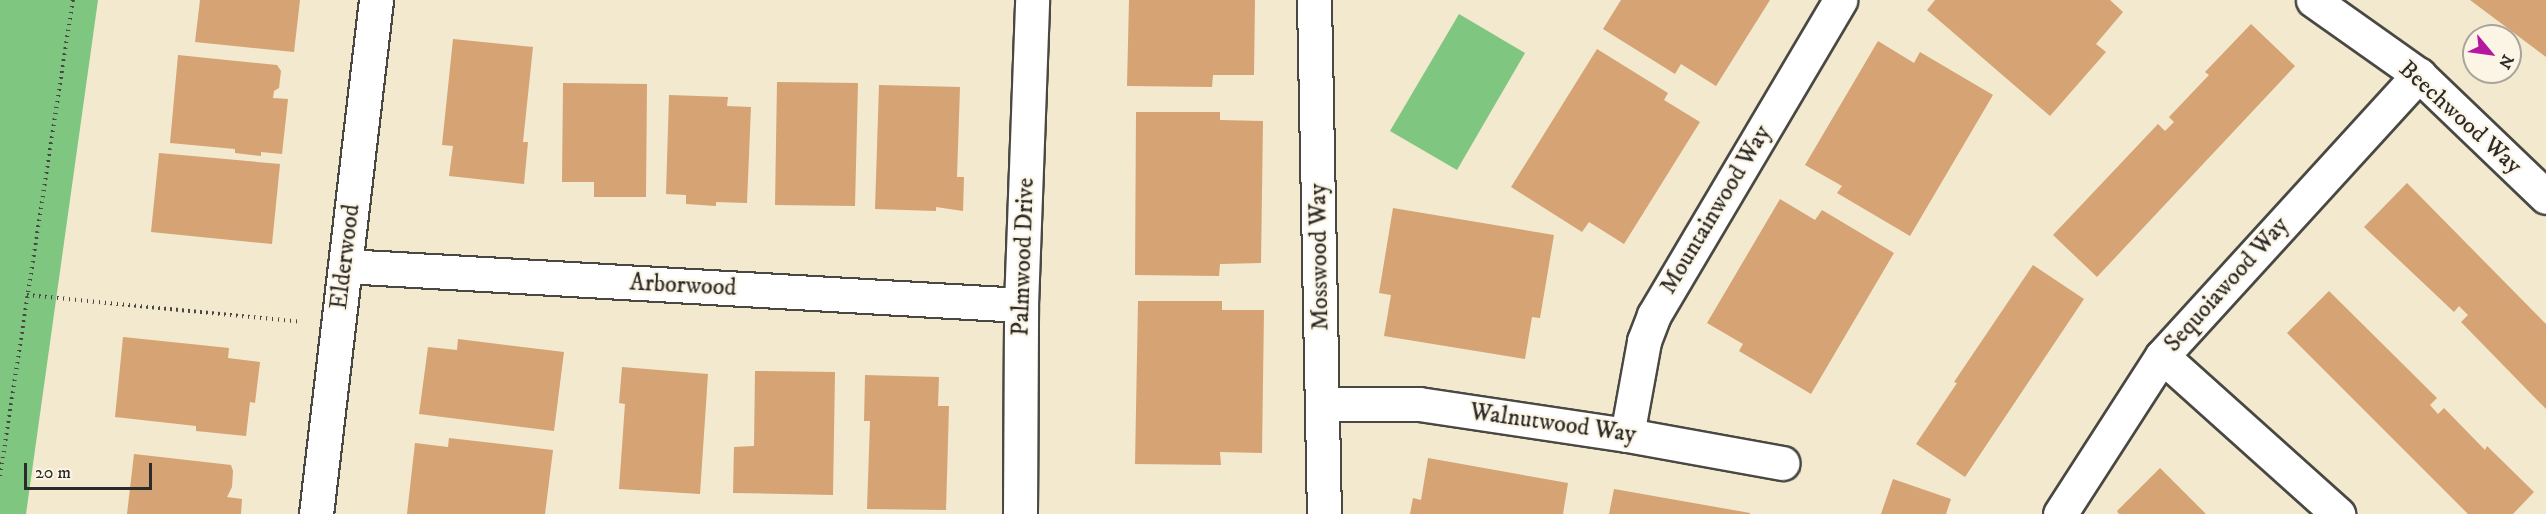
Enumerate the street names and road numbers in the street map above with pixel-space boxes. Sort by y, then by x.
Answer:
street label: Beechwood Way [2393,55,2527,181]
street label: Mountainwood Way [1654,120,1778,300]
street label: Palmwood Drive [1007,177,1041,337]
street label: Mosswood Way [1304,183,1336,331]
street label: Elderwood [325,203,367,311]
street label: Sequoiawood Way [2159,212,2295,358]
street label: Arborwood [629,269,737,303]
street label: Walnutwood Way [1468,398,1638,450]

